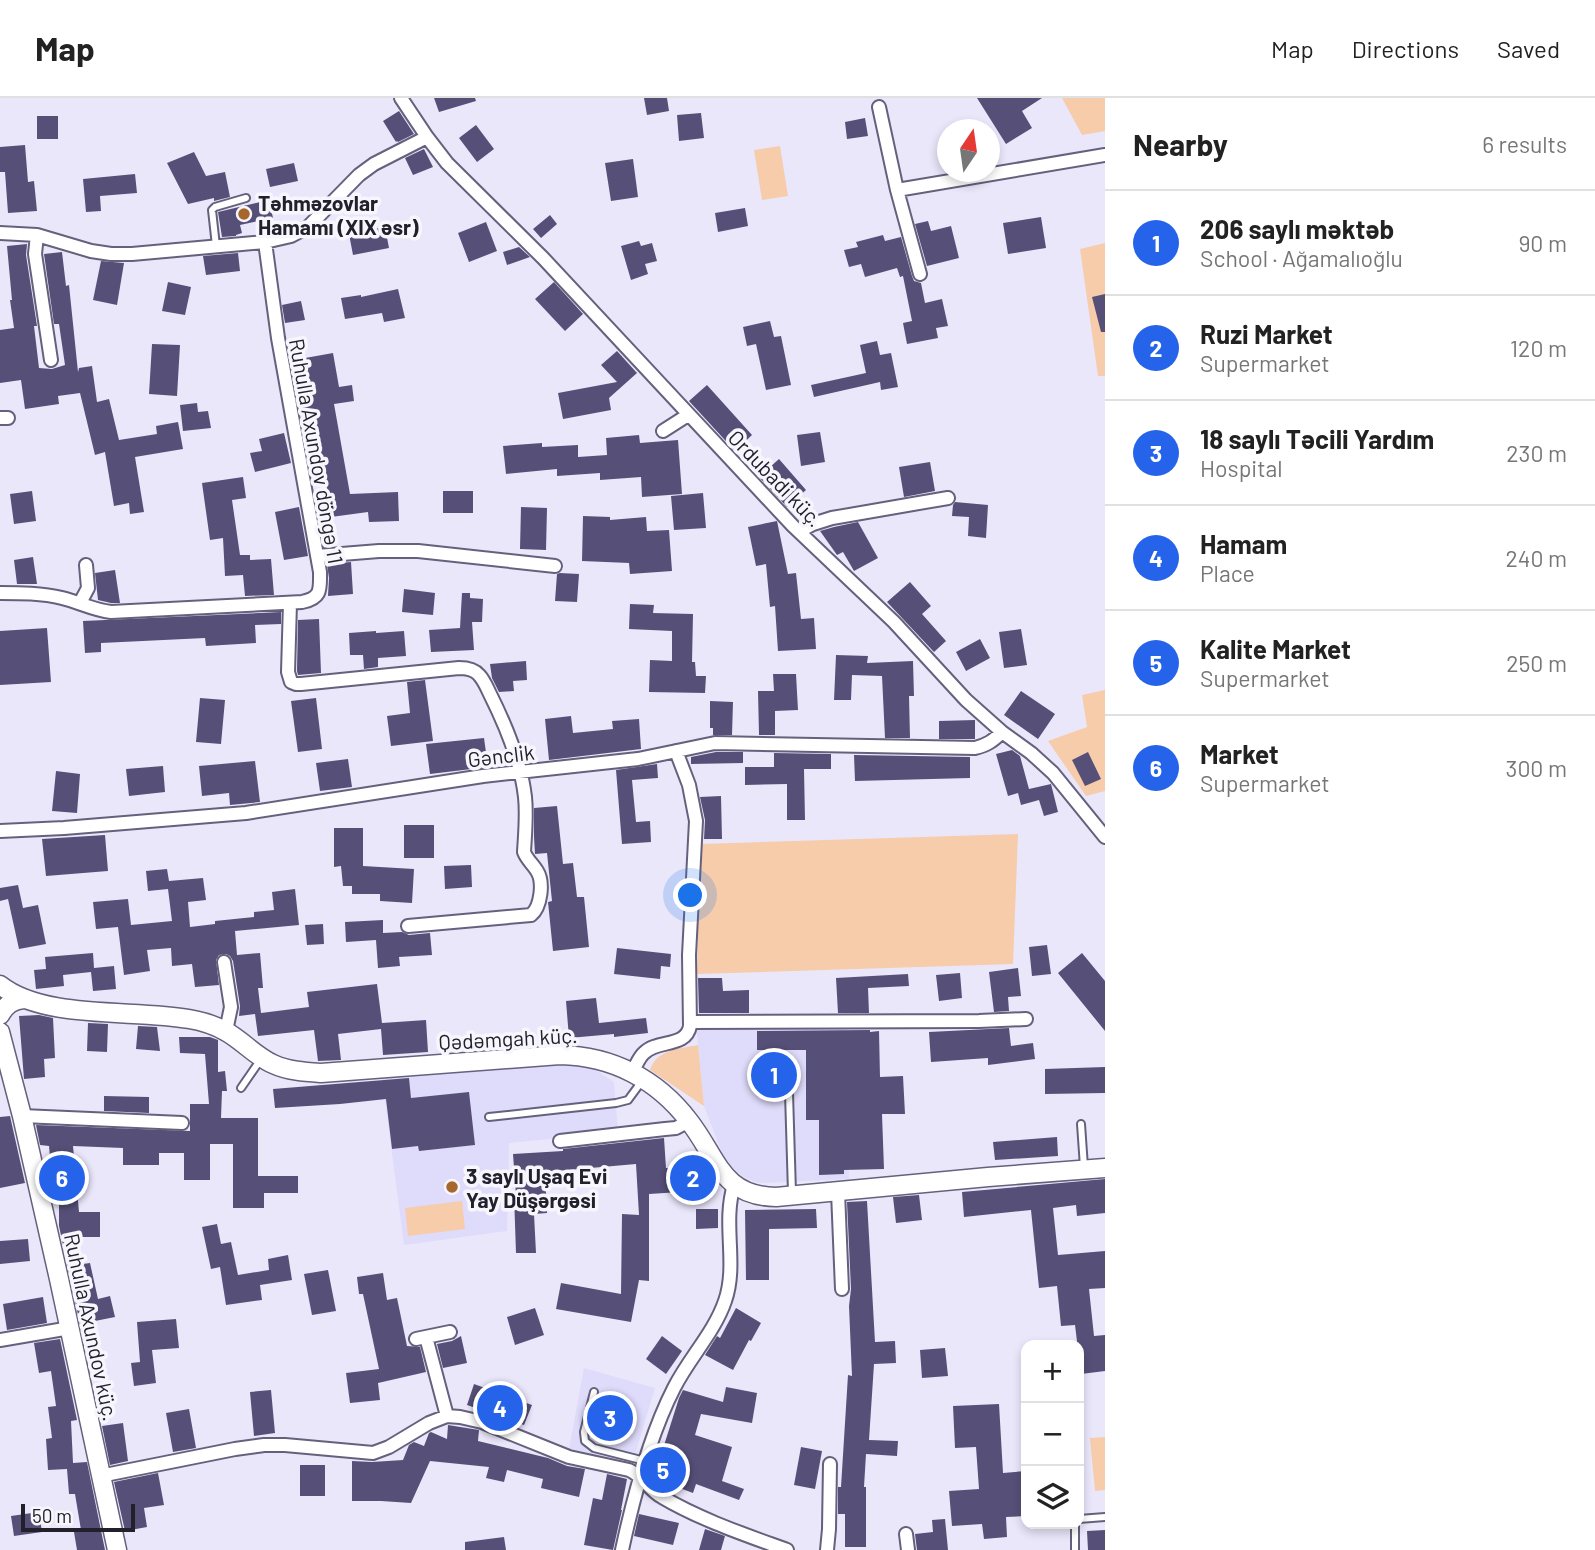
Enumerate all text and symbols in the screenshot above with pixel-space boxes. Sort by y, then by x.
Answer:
text: Map [35,28,95,68]
text: Map [1271,34,1314,63]
text: Directions [1352,34,1459,63]
text: Saved [1497,34,1560,63]
north arrow [937,119,1000,182]
text: Nearby [1133,126,1228,162]
text: 6 results [1482,130,1567,158]
place label: Təhməzovlar Hamamı (XIX əsr) [258,190,419,239]
marker: Təhməzovlar Hamamı (XIX əsr) [236,206,252,222]
text: 206 saylı məktəb [1200,213,1394,244]
text: 1 [1152,229,1160,257]
text: 90 m [1518,229,1567,257]
text: School · Ağamalıoğlu [1200,244,1403,272]
text: Ruzi Market [1200,318,1333,349]
text: 2 [1150,334,1162,362]
text: 120 m [1510,334,1567,362]
street label: Ruhulla Axundov döngə 11 [285,336,349,566]
text: Supermarket [1200,349,1330,377]
text: 18 saylı Təcili Yardım [1200,423,1434,454]
street label: Ordubadi küç. [724,425,828,531]
text: 3 [1150,439,1162,467]
text: 230 m [1506,439,1567,467]
text: Hospital [1200,454,1283,482]
text: Hamam [1200,528,1287,559]
text: 4 [1149,544,1163,572]
text: 240 m [1505,544,1567,572]
text: Place [1200,559,1255,587]
text: Kalite Market [1200,633,1351,664]
text: 5 [1150,649,1162,677]
text: 250 m [1506,649,1567,677]
text: Supermarket [1200,664,1330,692]
text: Market [1200,738,1279,769]
street label: Gənclik [466,739,536,771]
text: 6 [1150,754,1162,782]
text: 300 m [1506,754,1567,782]
text: Supermarket [1200,769,1330,797]
your location [673,878,707,912]
street label: Qədəmgah küç. [438,1022,578,1054]
pin: 1 [751,1049,797,1101]
pin: 6 [39,1152,85,1204]
pin: 2 [670,1152,716,1204]
place label: 3 saylı Uşaq Evi Yay Düşərgəsi [466,1163,607,1212]
marker: 3 saylı Uşaq Evi Yay Düşərgəsi [444,1179,460,1195]
street label: Ruhulla Axundov küç. [60,1231,124,1423]
map controls [1021,1340,1084,1529]
button: + [1021,1340,1084,1403]
pin: 4 [477,1382,523,1434]
pin: 3 [587,1392,633,1444]
button: − [1021,1403,1084,1466]
pin: 5 [640,1444,686,1496]
button: layers [1021,1466,1084,1529]
scale bar [21,1501,135,1533]
text: 50 m [32,1504,72,1527]

